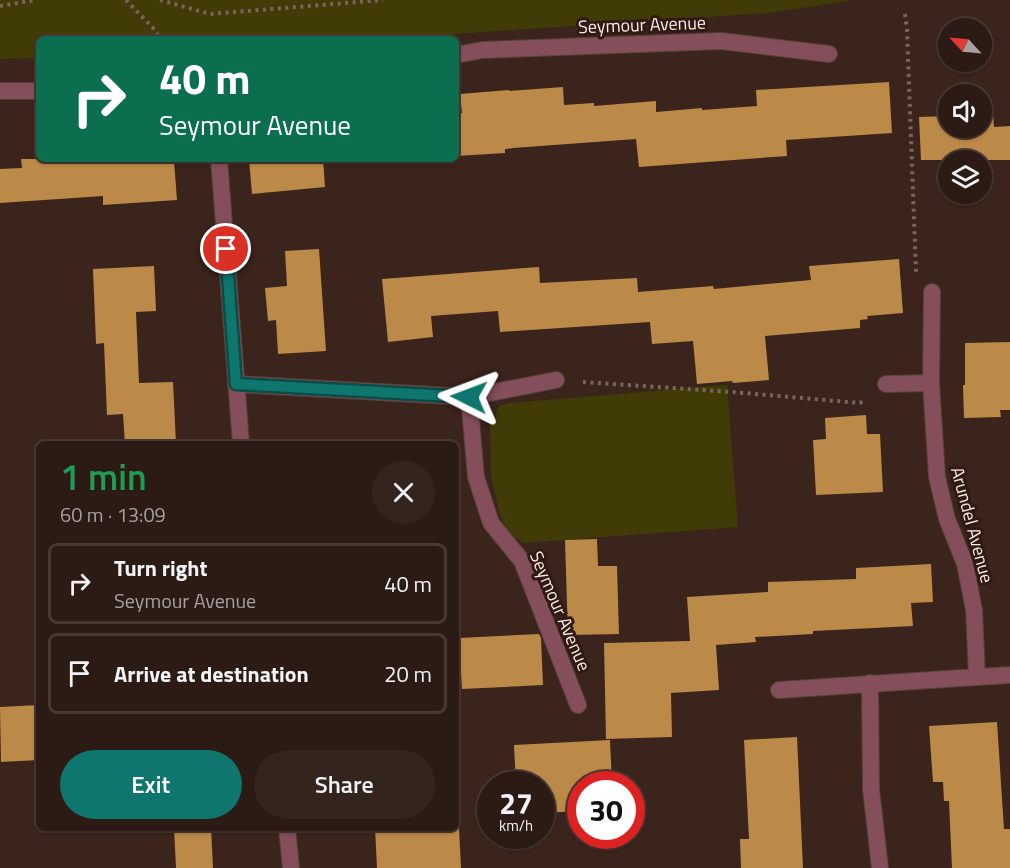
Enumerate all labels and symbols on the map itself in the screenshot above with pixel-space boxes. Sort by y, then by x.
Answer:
street label: Seymour Avenue [578,9,706,40]
north arrow [938,18,992,72]
pin [200,223,251,274]
position arrow [437,365,501,429]
street label: Arundel Avenue [944,464,1001,586]
street label: Seymour Avenue [523,547,598,675]
speed limit sign: 30 [567,771,645,849]

